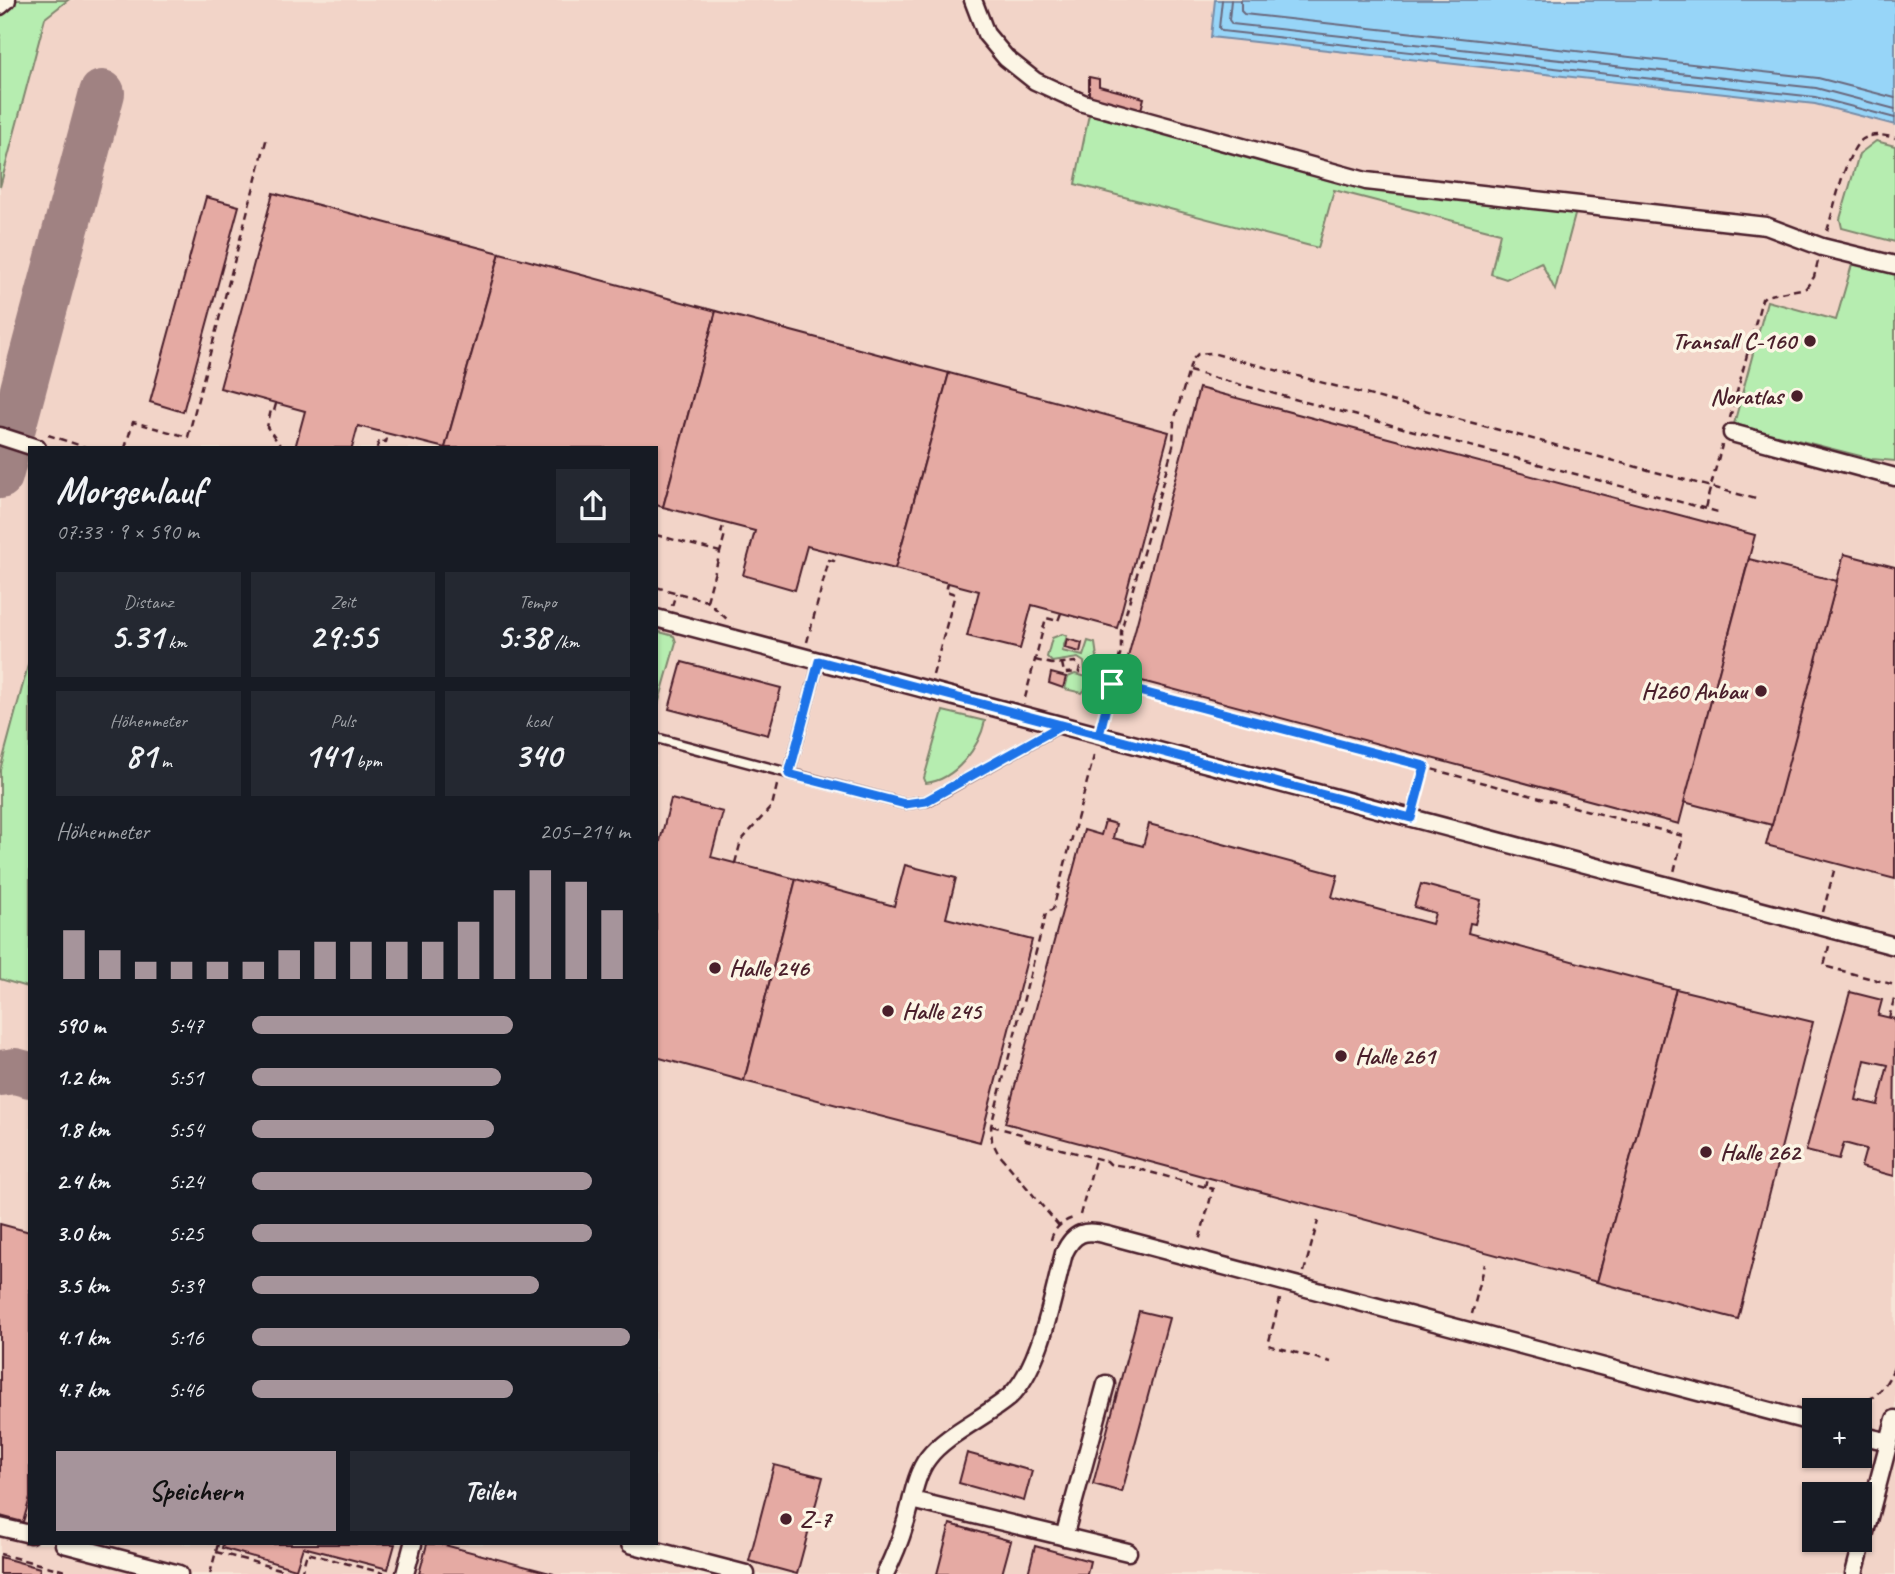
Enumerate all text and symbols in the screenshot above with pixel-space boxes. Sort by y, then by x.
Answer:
place label: Transall C-160 [1672,326,1798,356]
marker: Transall C-160 [1802,333,1818,349]
place label: Noratlas [1710,381,1786,411]
marker: Noratlas [1789,388,1805,404]
text: Morgenlauf [56,467,203,514]
button: share [556,469,630,543]
text: 07:33 · 9 × 590 m [56,517,199,546]
text: Distanz [123,590,173,614]
text: Zeit [330,590,356,614]
text: Tempo [519,590,557,614]
text: 5.31 [110,614,164,659]
text: 29:55 [309,614,377,659]
text: 5:38 [496,614,550,659]
text: km [164,630,187,654]
text: /km [550,630,579,654]
pin [1082,654,1142,714]
icon: arrive [1093,665,1131,703]
place label: H260 Anbau [1641,676,1749,706]
marker: H260 Anbau [1753,683,1769,699]
text: Höhenmeter [110,709,187,733]
text: Puls [330,709,356,733]
text: kcal [525,709,550,733]
text: 81 [125,733,156,778]
text: 141 [304,733,351,778]
text: 340 [514,733,561,778]
text: m [156,749,172,773]
text: bpm [351,749,382,773]
text: Höhenmeter [56,817,149,846]
text: 205–214 m [539,817,630,846]
place label: Halle 246 [729,953,810,983]
marker: Halle 246 [707,960,723,976]
place label: Halle 245 [902,996,983,1026]
marker: Halle 245 [880,1003,896,1019]
text: 590 m [56,1011,105,1040]
text: 5:47 [168,1011,204,1040]
place label: Halle 261 [1355,1041,1438,1071]
marker: Halle 261 [1333,1048,1349,1064]
text: 1.2 km [56,1063,110,1092]
text: 5:51 [168,1063,204,1092]
text: 1.8 km [56,1115,110,1144]
text: 5:54 [168,1115,204,1144]
place label: Halle 262 [1720,1137,1802,1167]
marker: Halle 262 [1698,1144,1714,1160]
text: 2.4 km [56,1167,110,1196]
text: 5:24 [168,1167,204,1196]
text: 3.0 km [56,1219,110,1248]
text: 5:25 [168,1219,204,1248]
text: 3.5 km [56,1271,109,1300]
text: 5:39 [168,1271,204,1300]
text: 4.1 km [56,1323,110,1352]
text: 5:16 [168,1323,204,1352]
text: 4.7 km [56,1375,109,1404]
text: 5:46 [168,1375,204,1404]
map controls [1802,1398,1872,1552]
button: + [1802,1398,1872,1468]
button: Speichern [56,1451,336,1531]
button: Teilen [350,1451,630,1531]
button: − [1802,1482,1872,1552]
place label: Z-7 [800,1504,833,1534]
marker: Z-7 [778,1511,794,1527]

